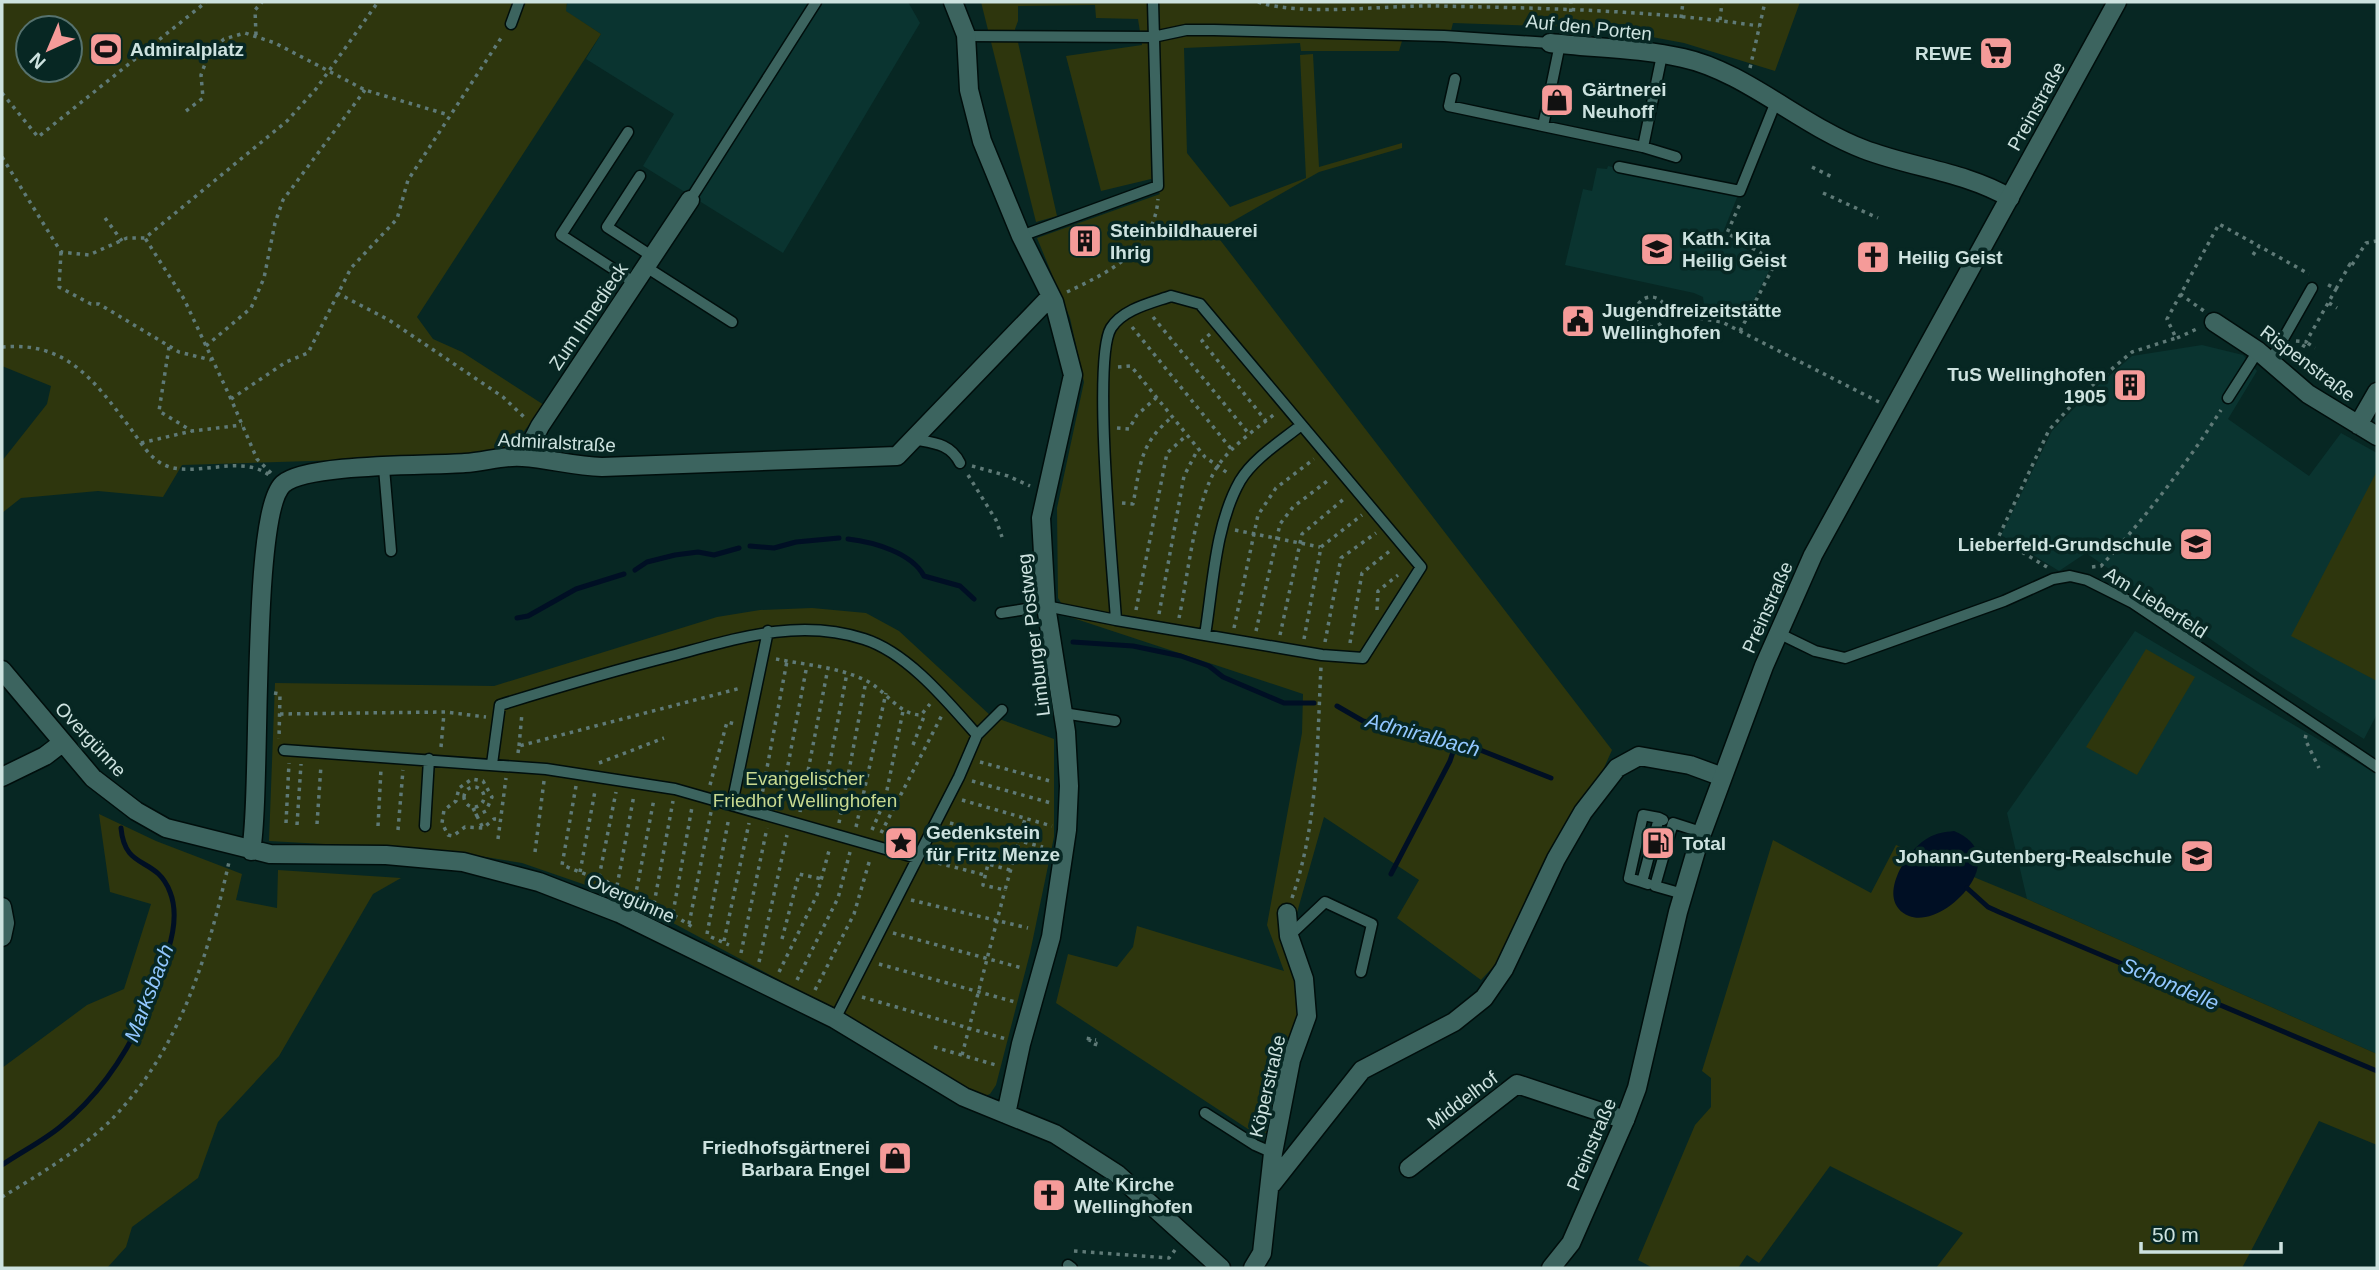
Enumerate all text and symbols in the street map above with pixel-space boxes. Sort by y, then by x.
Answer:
street label: Auf den Porten [1525,10,1653,45]
north arrow [14,14,84,84]
sports icon: Admiralplatz [87,30,125,68]
supermarket icon: REWE [1977,34,2015,72]
place label: Admiralplatz [130,39,244,60]
place label: REWE [1915,43,1972,64]
text: N [25,49,50,73]
street label: Preinstraße [2003,58,2069,154]
place label: Gärtnerei Neuhoff [1582,79,1666,122]
shop icon: Gärtnerei Neuhoff [1538,81,1576,119]
place label: Steinbildhauerei Ihrig [1110,220,1258,263]
building icon: Steinbildhauerei Ihrig [1066,222,1104,260]
place label: Kath. Kita Heilig Geist [1682,228,1787,271]
school or university icon: Kath. Kita Heilig Geist [1638,230,1676,268]
church icon: Heilig Geist [1854,238,1892,276]
place label: Heilig Geist [1898,247,2003,268]
street label: Zum Ihnedieck [545,258,632,374]
place label: Jugendfreizeitstätte Wellinghofen [1602,300,1781,343]
public building icon: Jugendfreizeitstätte Wellinghofen [1559,302,1597,340]
street label: Rispenstraße [2256,321,2359,406]
place label: TuS Wellinghofen 1905 [1947,364,2106,407]
building icon: TuS Wellinghofen 1905 [2111,366,2149,404]
street label: Admiralstraße [497,429,617,456]
school or university icon: Lieberfeld-Grundschule [2177,525,2215,563]
place label: Lieberfeld-Grundschule [1958,534,2172,555]
street label: Limburger Postweg [1013,552,1054,717]
street label: Preinstraße [1738,558,1797,656]
street label: Am Lieberfeld [2100,562,2211,642]
street label: Overgünne [51,698,130,781]
water label: Admiralbach [1362,708,1482,761]
park label: Evangelischer Friedhof Wellinghofen [713,768,897,811]
place label: Gedenkstein für Fritz Menze [926,822,1060,865]
place icon: Gedenkstein für Fritz Menze [882,824,920,862]
fuel station icon: Total [1639,824,1677,862]
place label: Total [1682,833,1726,854]
school or university icon: Johann-Gutenberg-Realschule [2178,837,2216,875]
place label: Johann-Gutenberg-Realschule [1895,846,2172,867]
street label: Overgünne [584,870,678,927]
water label: Marksbach [119,941,178,1045]
water label: Schondelle [2118,953,2223,1014]
street label: Köperstraße [1245,1033,1289,1139]
street label: Middelhof [1423,1067,1502,1134]
street label: Preinstraße [1563,1095,1620,1193]
place label: Friedhofsgärtnerei Barbara Engel [702,1137,870,1180]
shop icon: Friedhofsgärtnerei Barbara Engel [876,1139,914,1177]
place label: Alte Kirche Wellinghofen [1074,1174,1193,1217]
church icon: Alte Kirche Wellinghofen [1030,1176,1068,1214]
scale bar [2141,1210,2281,1254]
text: 50 m [2152,1223,2199,1246]

